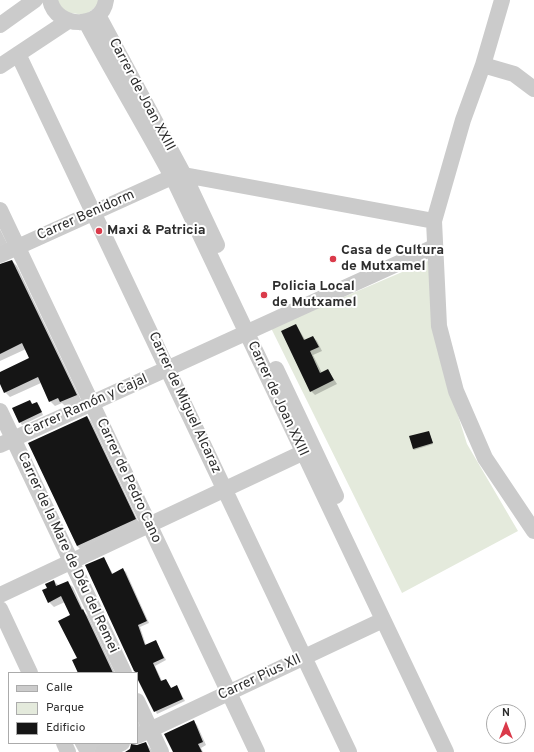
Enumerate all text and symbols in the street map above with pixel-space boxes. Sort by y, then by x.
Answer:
street label: Carrer de Joan XXIII [104,36,178,154]
street label: Carrer Benidorm [35,187,137,245]
place label: Maxi & Patricia [107,223,205,239]
marker: Maxi & Patricia [94,226,104,236]
place label: Casa de Cultura de Mutxamel [341,243,444,276]
marker: Casa de Cultura de Mutxamel [328,254,338,264]
place label: Policia Local de Mutxamel [272,279,356,312]
marker: Policia Local de Mutxamel [259,290,269,300]
street label: Carrer de Miguel Alcaraz [144,330,224,476]
street label: Carrer de Joan XXIII [243,339,311,459]
street label: Carrer Ramón y Cajal [22,371,150,441]
street label: Carrer de Pedro Cano [92,416,164,546]
street label: Carrer de la Mare de Déu del Remei [13,450,121,656]
street label: Carrer Pius XII [216,651,304,705]
legend [8,672,138,744]
text: Calle [46,680,73,696]
text: Parque [46,700,84,716]
north arrow [486,704,526,744]
text: N [502,706,510,720]
text: Edificio [46,720,85,736]

